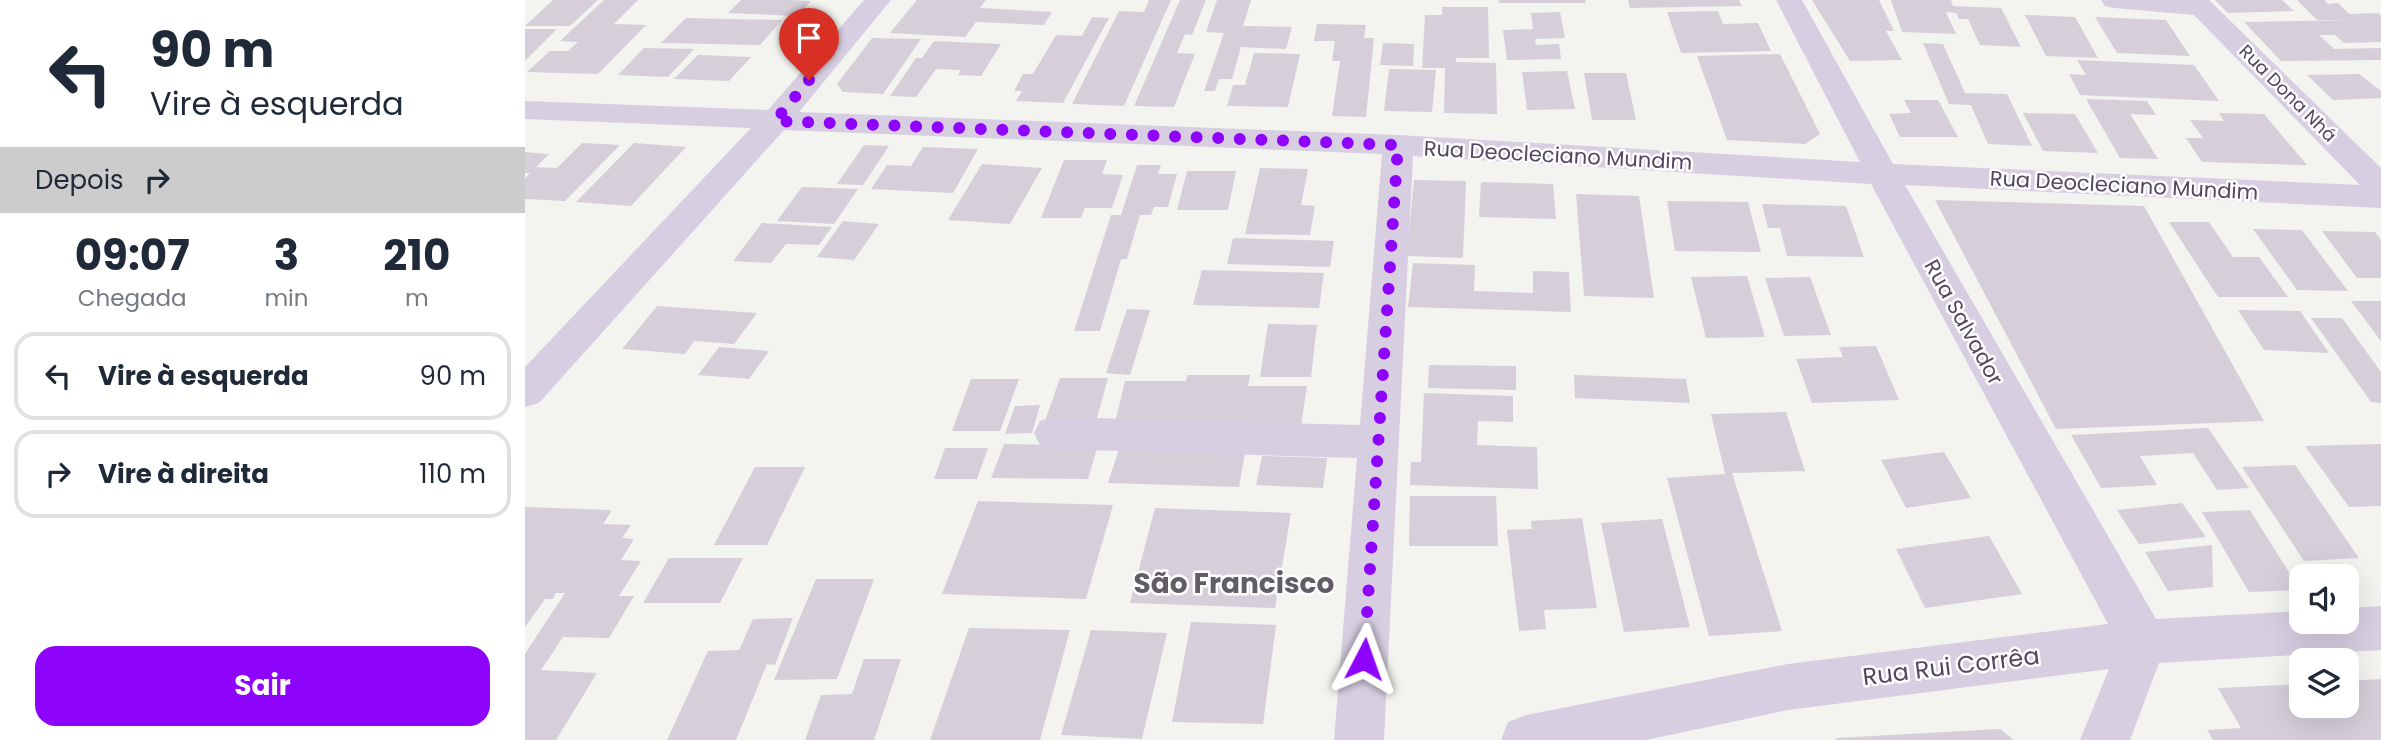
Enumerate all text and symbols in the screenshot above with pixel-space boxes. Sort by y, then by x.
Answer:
pin [779,8,839,80]
text: 90 m [150,16,274,84]
icon: arrive [790,19,828,57]
icon: left [35,28,126,119]
street label: Rua Dona Nhá [2234,39,2342,147]
text: Vire à esquerda [150,81,404,126]
street label: Rua Deocleciano Mundim [1423,133,1693,177]
icon: right [138,161,176,199]
text: Depois [35,162,124,198]
street label: Rua Deocleciano Mundim [1989,163,2259,207]
text: 09:07 [75,226,190,285]
text: 3 [274,226,299,285]
text: 210 [383,226,450,285]
street label: Rua Salvador [1918,254,2010,390]
text: Chegada [78,282,187,314]
text: min [264,282,308,314]
text: m [405,282,429,314]
icon: left [39,357,77,395]
text: Vire à esquerda [98,358,309,394]
text: 90 m [420,358,486,394]
icon: right [39,455,77,493]
text: Vire à direita [98,456,269,492]
text: 110 m [419,456,486,492]
district label: São Francisco [1134,564,1335,603]
map controls [2289,564,2359,718]
button: sound [2289,564,2359,634]
position arrow [1327,622,1401,696]
street label: Rua Rui Corrêa [1861,639,2041,693]
button: Sair [35,646,490,726]
button: layers [2289,648,2359,718]

